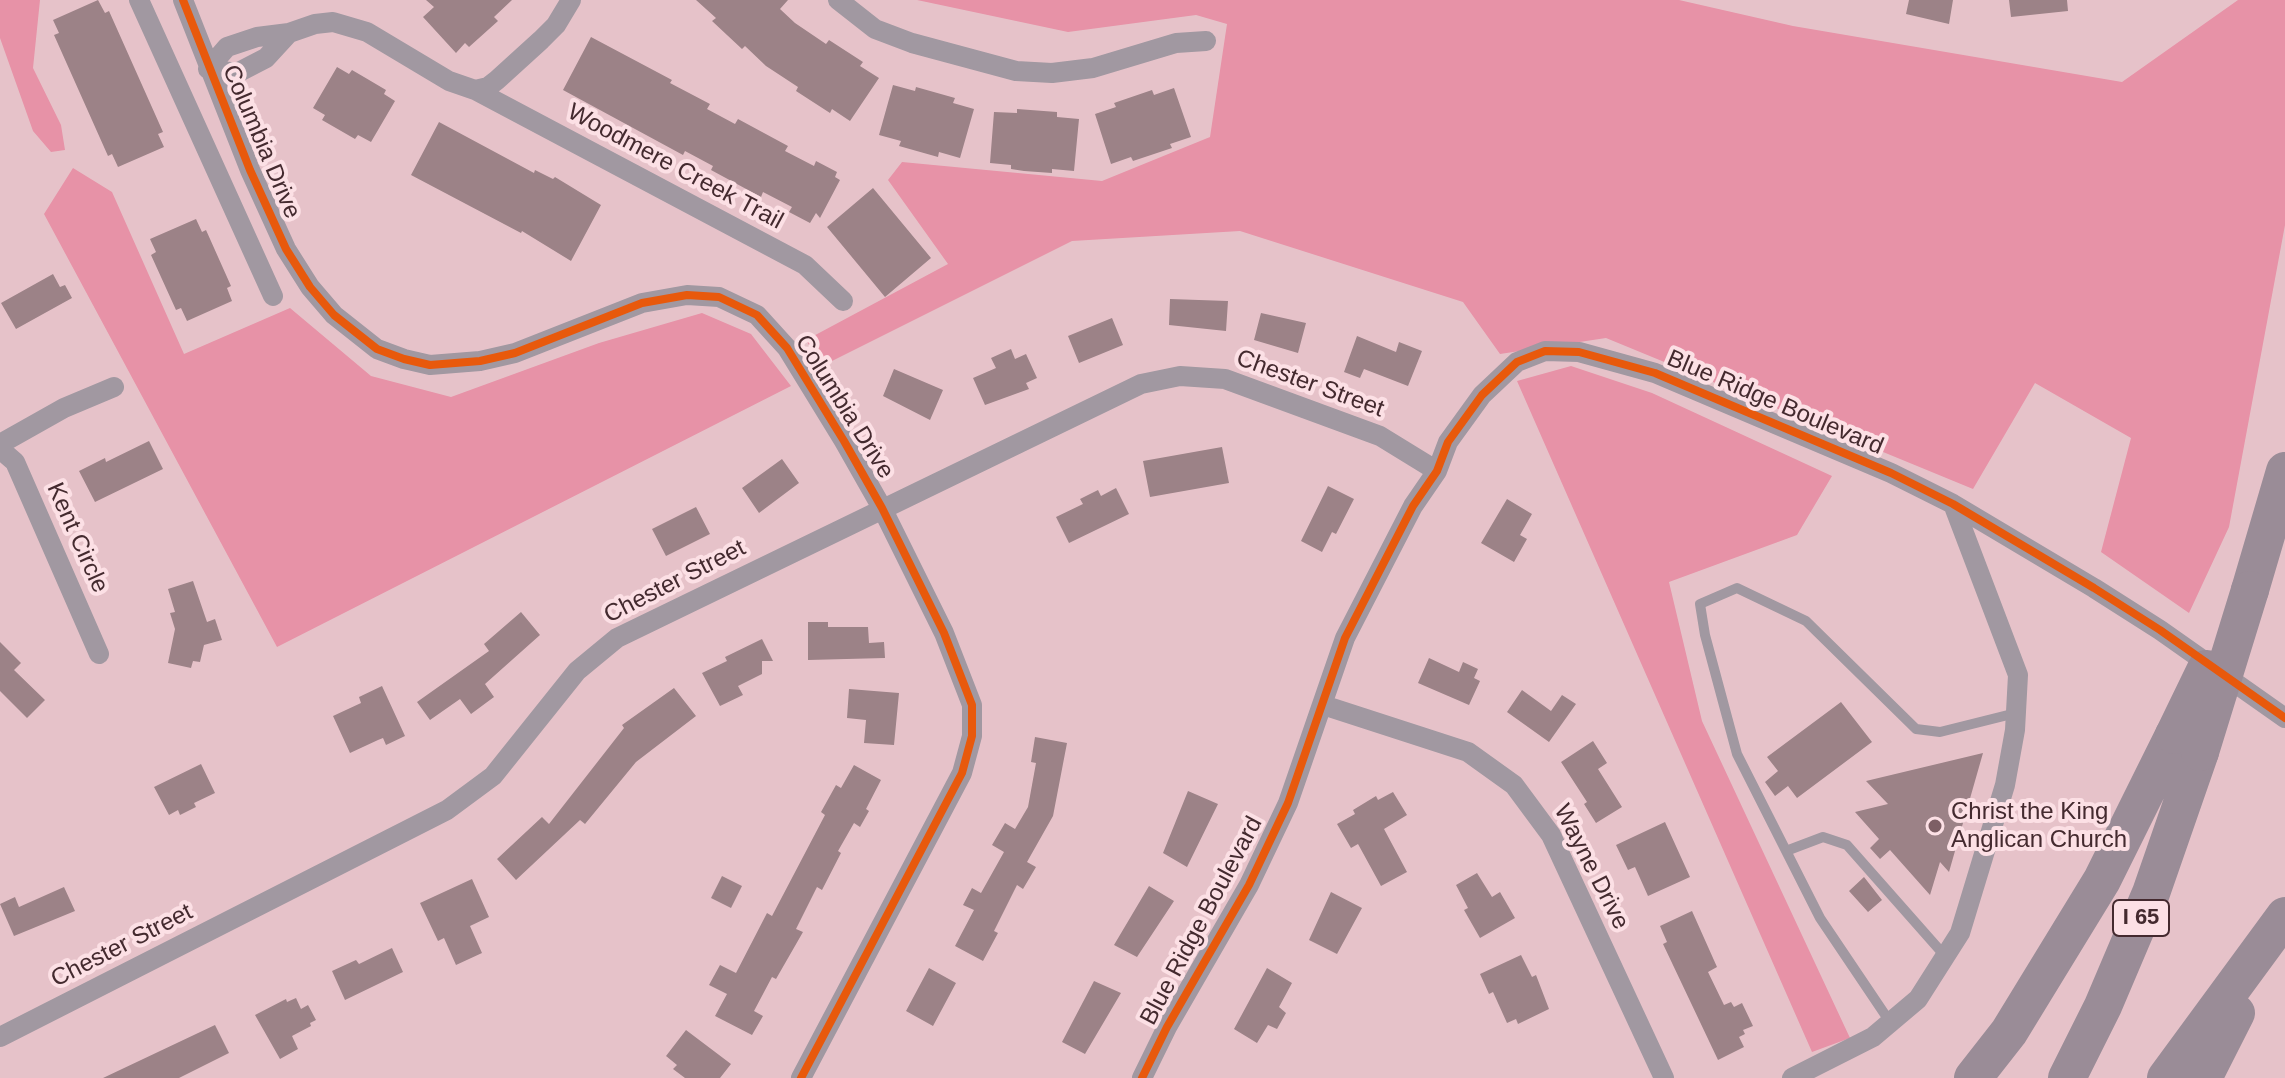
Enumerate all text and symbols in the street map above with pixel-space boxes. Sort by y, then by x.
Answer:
street label: Columbia Drive [216,61,306,223]
street label: Woodmere Creek Trail [562,98,788,236]
street label: Columbia Drive [788,330,900,484]
street label: Chester Street [1232,344,1388,424]
street label: Blue Ridge Boulevard [1663,344,1887,462]
street label: Kent Circle [40,479,114,597]
street label: Chester Street [600,534,750,630]
place label: Christ the King Anglican Church [1951,798,2127,854]
street label: Wayne Drive [1547,800,1635,934]
street label: Blue Ridge Boulevard [1135,812,1269,1030]
marker: Christ the King Anglican Church [1926,817,1944,835]
street label: Chester Street [47,898,197,994]
road number: I 65 [2113,900,2169,936]

